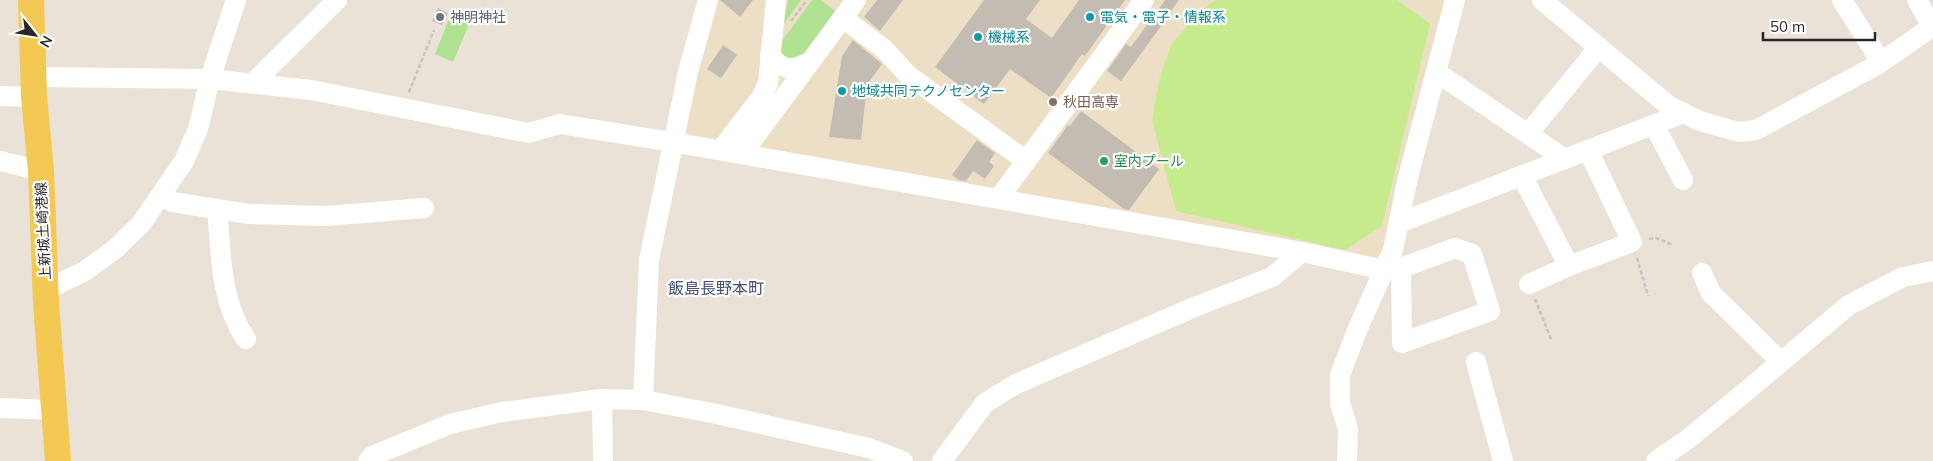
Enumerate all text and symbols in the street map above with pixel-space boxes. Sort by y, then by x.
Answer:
place label: 神明神社 [450,8,506,26]
place label: 電気・電子・情報系 [1100,8,1226,26]
north arrow [10,10,60,60]
scale bar [1763,10,1876,42]
marker: 神明神社 [434,11,446,23]
marker: 電気・電子・情報系 [1084,11,1096,23]
text: 50 m [1770,17,1805,36]
place label: 機械系 [988,28,1030,46]
marker: 機械系 [972,31,984,43]
text: N [36,32,57,51]
place label: 地域共同テクノセンター [852,82,1005,100]
marker: 地域共同テクノセンター [836,85,848,97]
place label: 秋田高専 [1063,93,1119,111]
marker: 秋田高専 [1047,96,1059,108]
place label: 室内プール [1114,152,1184,170]
marker: 室内プール [1098,155,1110,167]
street label: 上新城土崎港線 [31,182,55,280]
district label: 飯島長野本町 [668,278,764,298]

